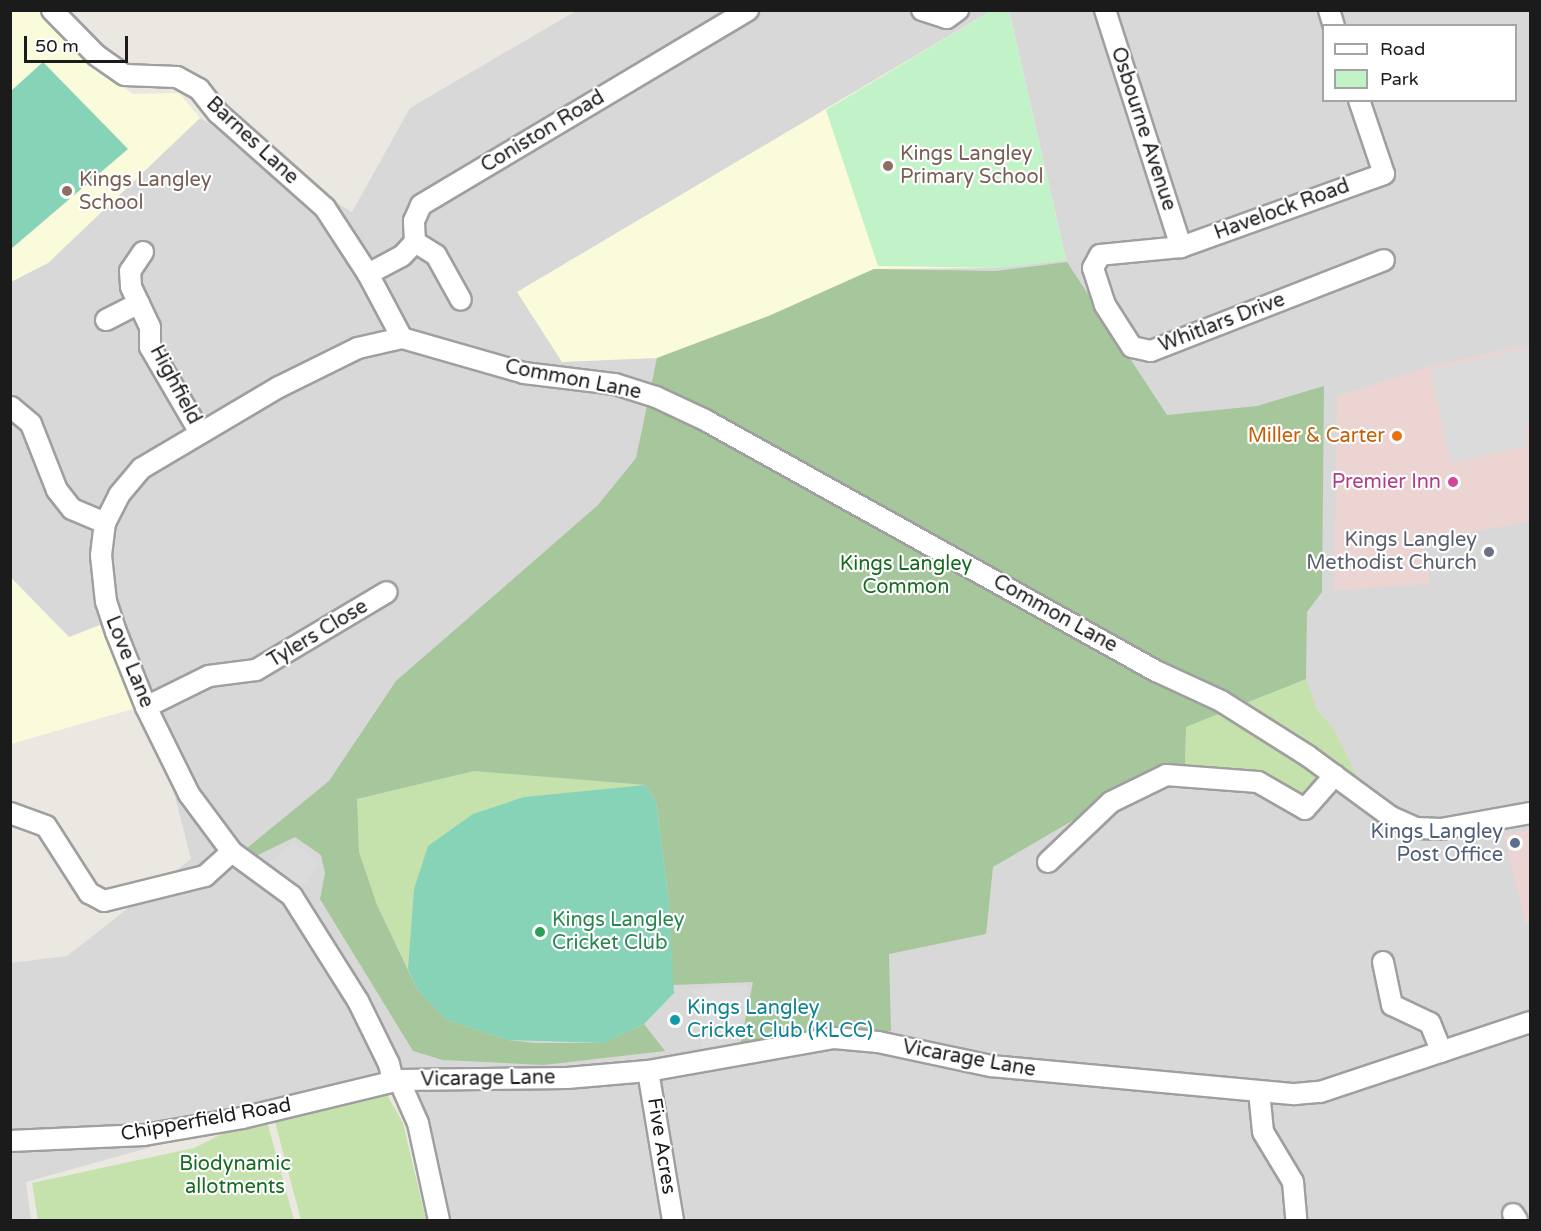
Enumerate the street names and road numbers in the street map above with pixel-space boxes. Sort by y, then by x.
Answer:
street label: Osbourne Avenue [1105,44,1181,214]
street label: Coniston Road [477,86,609,178]
street label: Barnes Lane [201,92,303,190]
street label: Havelock Road [1211,174,1353,246]
street label: Whitlars Drive [1156,288,1288,358]
street label: Highfield [144,341,206,429]
street label: Common Lane [503,355,643,405]
street label: Common Lane [989,570,1121,658]
street label: Tylers Close [264,595,372,673]
street label: Love Lane [100,613,158,711]
street label: Vicarage Lane [901,1035,1037,1083]
street label: Vicarage Lane [420,1066,556,1092]
street label: Chipperfield Road [119,1093,293,1147]
street label: Five Acres [642,1096,680,1196]

